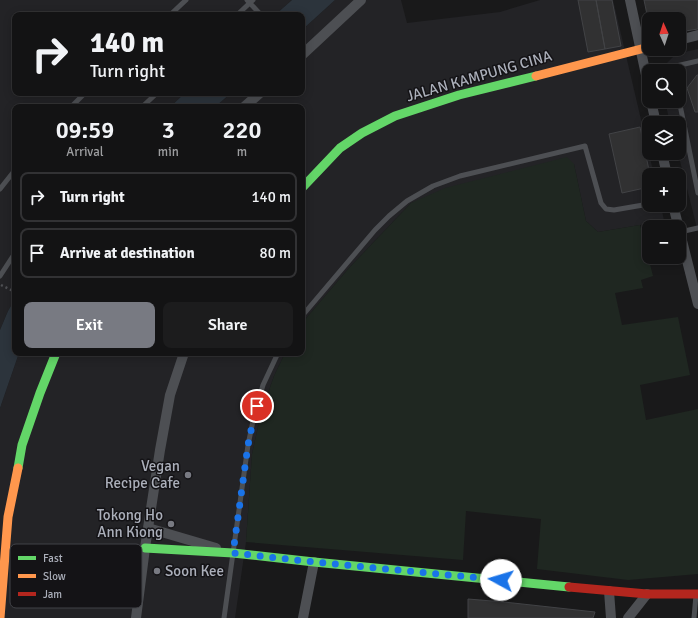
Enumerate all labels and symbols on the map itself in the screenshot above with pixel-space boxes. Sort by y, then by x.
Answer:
north arrow [642,12,686,56]
street label: JALAN KAMPUNG CINA [404,47,554,105]
pin [240,389,274,423]
place label: Vegan Recipe Cafe [105,457,180,492]
marker: Vegan Recipe Cafe [183,470,193,480]
place label: Tokong Ho Ann Kiong [97,506,163,541]
marker: Tokong Ho Ann Kiong [166,519,176,529]
legend [10,544,142,608]
text: Fast [43,552,63,565]
position arrow [480,559,522,601]
place label: Soon Kee [165,562,224,580]
marker: Soon Kee [152,566,162,576]
text: Slow [43,570,66,583]
text: Jam [43,588,62,601]

